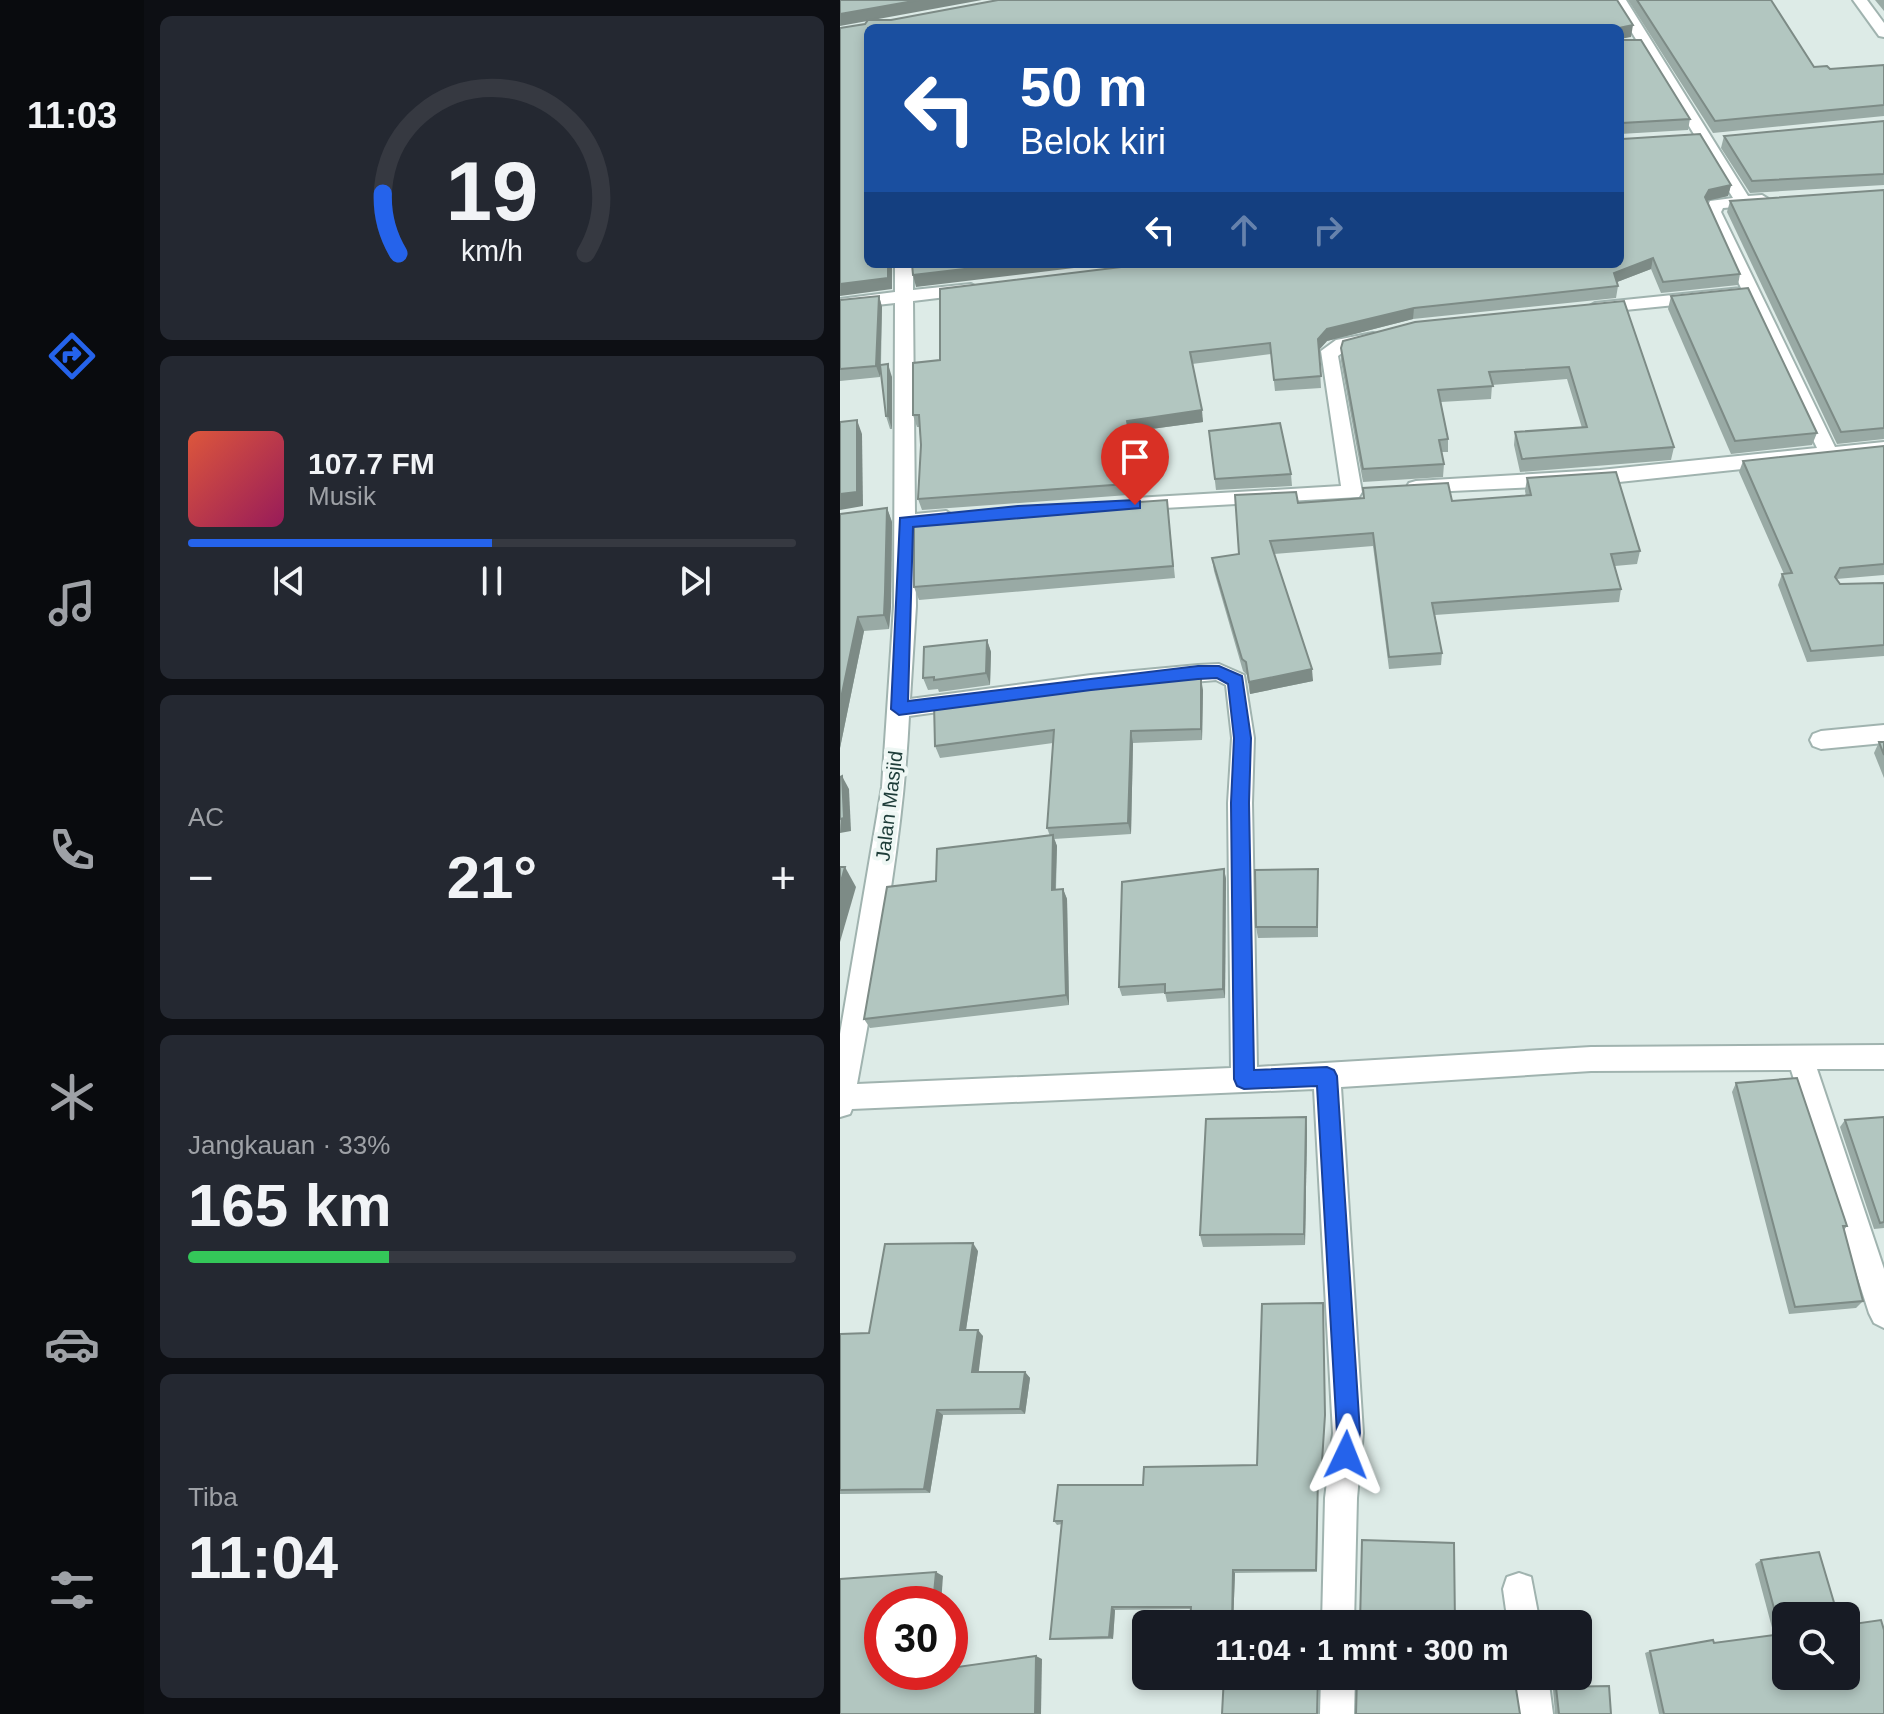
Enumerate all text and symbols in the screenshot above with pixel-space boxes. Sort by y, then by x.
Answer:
text: 50 m [1020,55,1148,118]
icon: left [888,56,992,160]
text: 11:03 [27,95,117,136]
text: Belok kiri [1020,121,1166,162]
text: 19 [446,144,538,237]
icon: left [1138,208,1182,252]
icon: ahead [1222,208,1266,252]
icon: right [1306,208,1350,252]
text: km/h [461,235,523,267]
icon: directions [44,328,100,384]
pin [1101,423,1169,505]
icon: arrive [1113,435,1157,479]
text: 107.7 FM [308,447,435,480]
text: Musik [308,481,376,511]
icon: previous [267,559,311,603]
icon: pause [470,559,514,603]
icon: next [673,559,717,603]
icon: music [44,575,100,631]
street label: Jalan Masjid [871,749,907,863]
text: AC [188,802,224,832]
icon: phone [44,822,100,878]
text: 21° [447,844,537,911]
text: − [188,853,214,902]
text: + [770,853,796,902]
icon: climate [44,1069,100,1125]
text: Jangkauan · 33% [188,1130,390,1160]
text: 165 km [188,1172,392,1239]
icon: car [44,1316,100,1372]
position arrow [1304,1413,1388,1497]
text: Tiba [188,1482,238,1512]
text: 11:04 [188,1524,338,1591]
icon: filters [44,1562,100,1618]
speed limit sign: 30 [864,1586,968,1690]
map controls [1772,1602,1860,1690]
button: search [1772,1602,1860,1690]
text: 11:04 · 1 mnt · 300 m [1215,1633,1509,1666]

